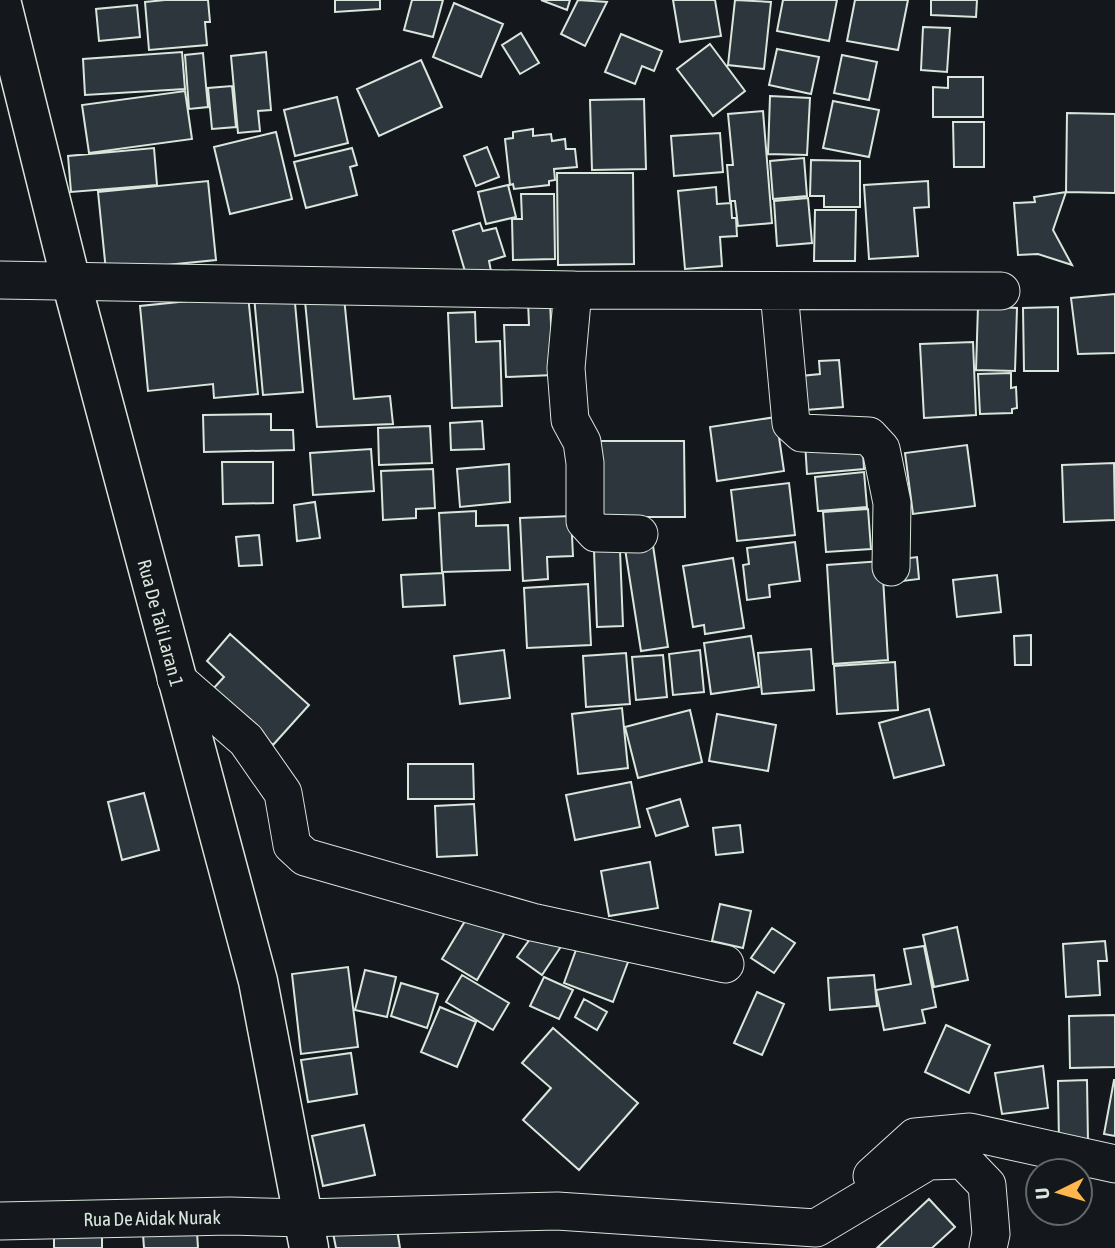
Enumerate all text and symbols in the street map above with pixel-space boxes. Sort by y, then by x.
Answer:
street label: Rua De Tali Laran 1 [133,557,189,689]
north arrow [1024,1157,1094,1227]
text: U [1031,1187,1054,1200]
street label: Rua De Aidak Nurak [83,1206,221,1230]

